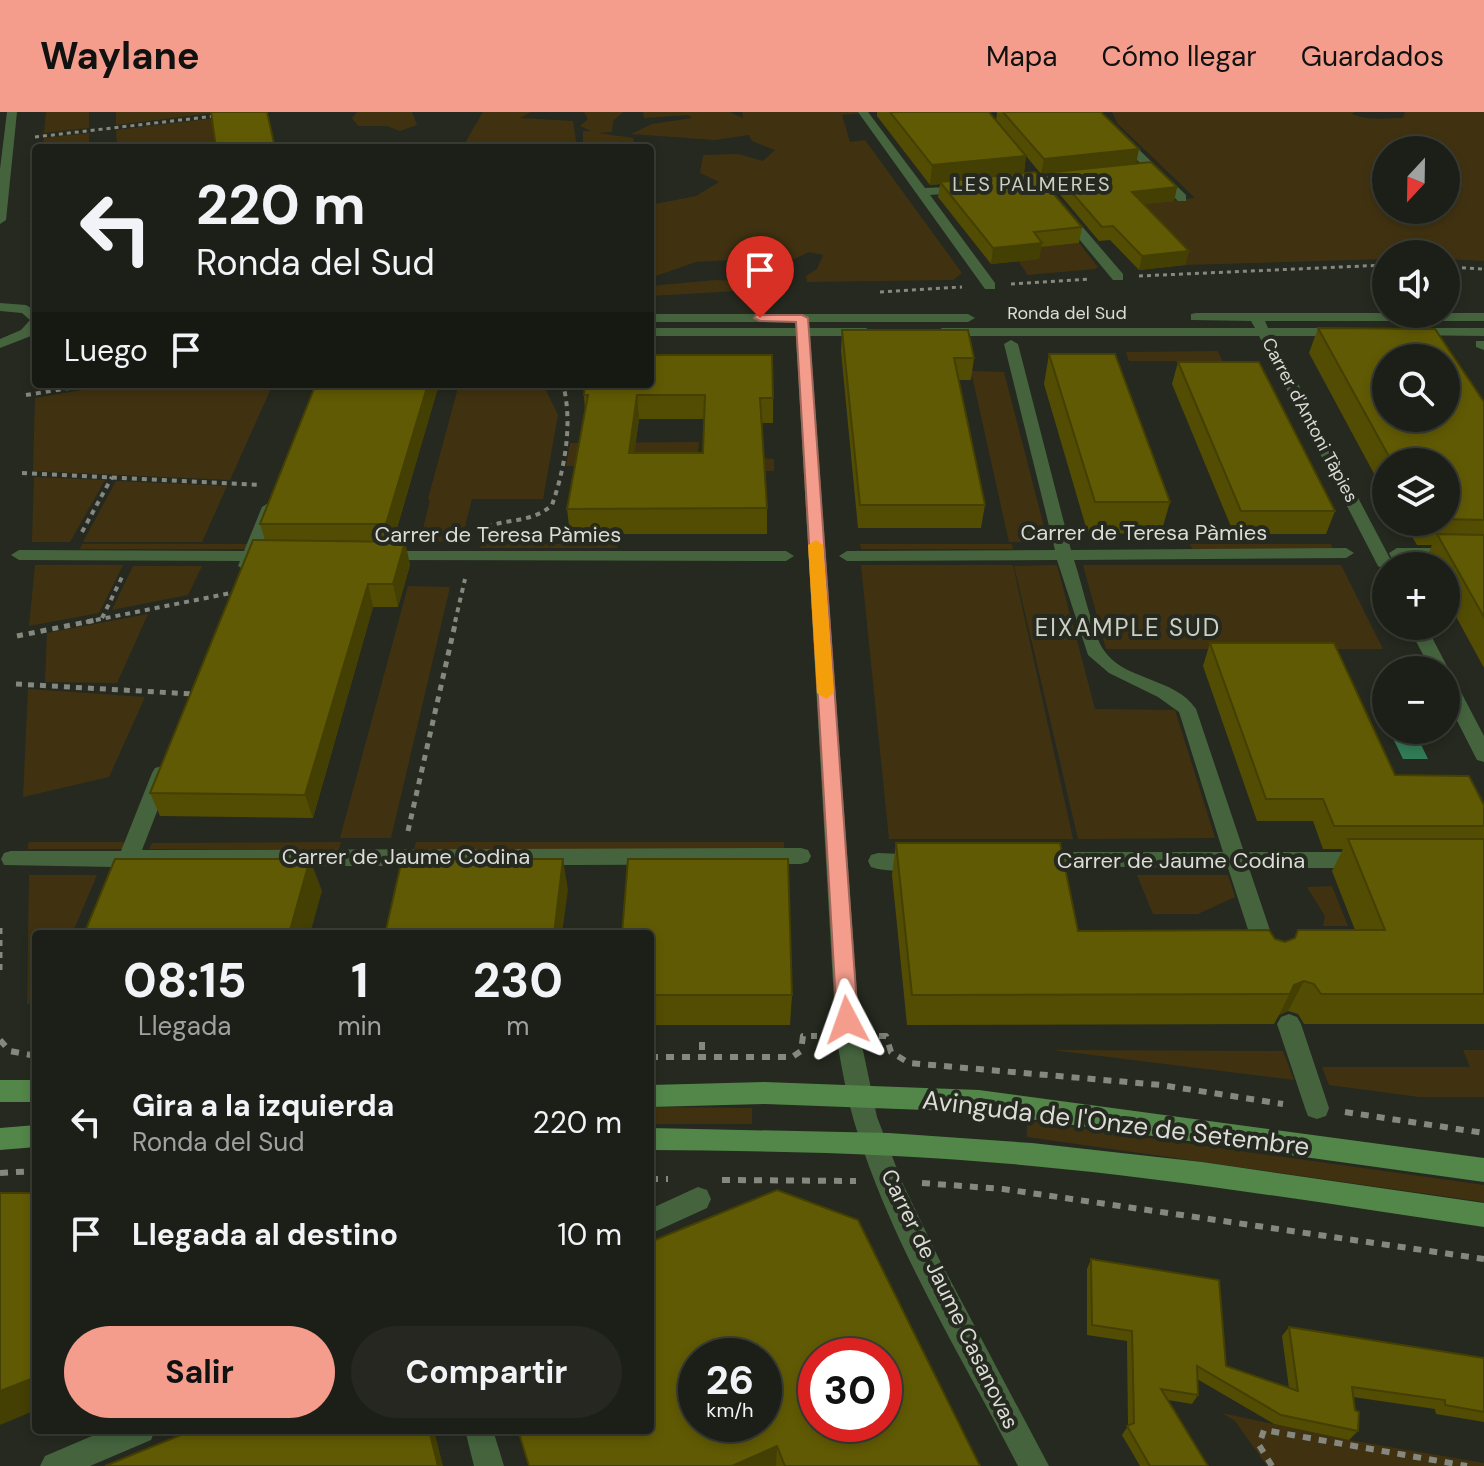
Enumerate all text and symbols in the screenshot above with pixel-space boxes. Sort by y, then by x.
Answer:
text: Waylane [40,31,200,81]
text: Mapa [986,38,1057,75]
text: Cómo llegar [1101,38,1257,75]
text: Guardados [1301,38,1444,75]
north arrow [1372,136,1460,224]
map controls [1372,136,1460,744]
text: 220 m [196,168,366,241]
district label: LES PALMERES [952,171,1112,197]
icon: left [64,176,168,280]
pin [726,236,794,318]
text: Ronda del Sud [196,239,435,286]
button: sound [1372,240,1460,328]
icon: arrive [738,248,782,292]
street label: Ronda del Sud [1007,301,1127,325]
icon: arrive [164,328,208,372]
text: Luego [64,331,148,370]
street label: Carrer d'Antoni Tàpies [1256,334,1364,506]
button: search [1372,344,1460,432]
button: layers [1372,448,1460,536]
street label: Carrer de Teresa Pàmies [1021,518,1267,547]
street label: Carrer de Teresa Pàmies [375,520,621,549]
button: + [1372,552,1460,640]
district label: EIXAMPLE SUD [1035,612,1221,643]
button: − [1372,656,1460,744]
street label: Carrer de Jaume Codina [282,842,530,871]
street label: Carrer de Jaume Codina [1057,846,1305,875]
text: 08:15 [123,949,247,1012]
text: 1 [351,949,368,1012]
text: 230 [473,949,563,1012]
position arrow [805,978,889,1062]
text: Llegada [138,1009,231,1043]
text: min [337,1009,382,1043]
text: m [506,1009,529,1043]
street label: Avinguda de l'Onze de Setembre [921,1082,1311,1164]
text: Gira a la izquierda [132,1086,394,1125]
icon: left [64,1100,108,1144]
text: 220 m [533,1103,622,1142]
text: Ronda del Sud [132,1125,304,1159]
street label: Carrer de Jaume Casanovas [874,1164,1026,1434]
icon: arrive [64,1212,108,1256]
text: Llegada al destino [132,1215,398,1254]
text: 10 m [557,1215,622,1254]
button: Salir [64,1326,335,1418]
button: Compartir [351,1326,622,1418]
speed limit sign: 30 [798,1338,902,1442]
text: 26 [706,1354,754,1406]
text: km/h [706,1397,754,1423]

